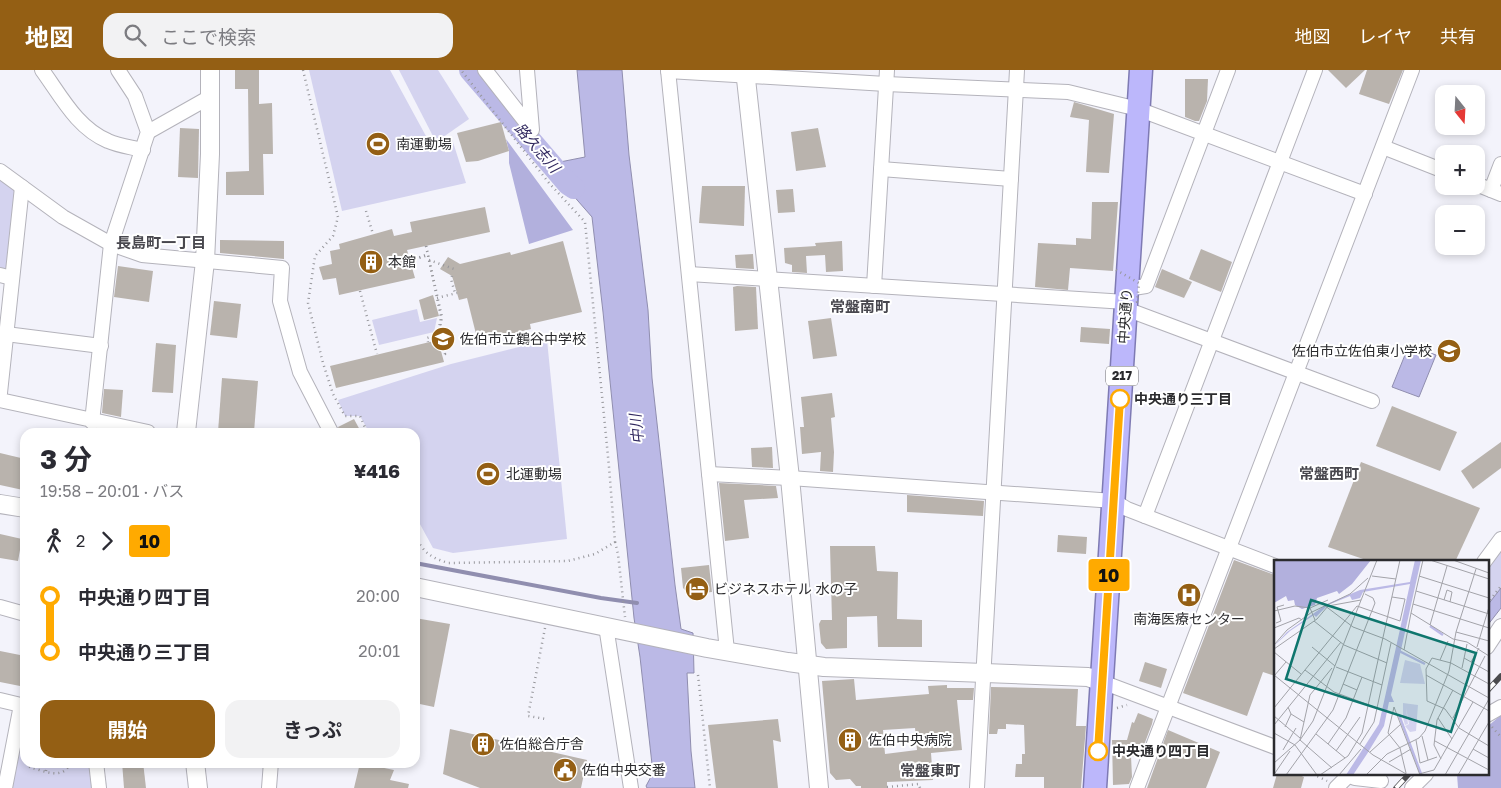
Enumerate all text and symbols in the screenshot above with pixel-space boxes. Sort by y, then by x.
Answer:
search box [103,13,453,58]
icon: search [121,21,149,49]
text: 地図 [25,22,73,51]
text: ここで検索 [161,25,256,48]
text: 地図 [1295,25,1331,47]
text: レイヤ [1359,25,1412,47]
text: 共有 [1440,25,1476,47]
north arrow [1435,85,1485,135]
map controls [1435,85,1485,255]
water label: 路久志川 [511,119,566,177]
sports icon: 南運動場 [365,131,391,157]
place label: 南運動場 [396,135,452,152]
button: + [1435,145,1485,195]
button: − [1435,205,1485,255]
district label: 長島町一丁目 [116,233,206,251]
building icon: 本館 [358,249,384,275]
place label: 本館 [388,253,416,270]
street label: 中央通り [1114,287,1135,344]
district label: 常盤南町 [830,297,890,315]
school or university icon: 佐伯市立鶴谷中学校 [430,326,456,352]
place label: 佐伯市立鶴谷中学校 [460,330,586,347]
school or university icon: 佐伯市立佐伯東小学校 [1436,338,1462,364]
place label: 佐伯市立佐伯東小学校 [1292,342,1432,359]
road number: 217 [1106,366,1138,386]
marker: 中央通り三丁目 [1110,389,1130,409]
place label: 中央通り三丁目 [1134,390,1232,407]
water label: 中川 [625,411,647,445]
text: 3 分 [40,442,92,475]
text: ¥416 [354,459,400,482]
sports icon: 北運動場 [475,461,501,487]
district label: 常盤西町 [1299,464,1359,482]
place label: 北運動場 [506,465,562,482]
text: 19:58 – 20:01 · バス [40,481,184,501]
icon: walk [40,527,68,555]
icon: forward [93,527,121,555]
text: 10 [139,530,160,552]
text: 2 [76,531,85,551]
line badge: 10 [1086,559,1132,591]
inset map [1274,560,1488,776]
text: 10 [1099,564,1119,586]
hotel icon: ビジネスホテル 水の子 [684,576,710,602]
place label: ビジネスホテル 水の子 [714,580,858,597]
hospital icon: 南海医療センター [1176,582,1202,608]
text: 中央通り四丁目 [78,585,211,608]
text: 20:00 [356,586,400,606]
place label: 南海医療センター [1133,610,1245,627]
text: 中央通り三丁目 [78,640,211,663]
text: 20:01 [358,641,400,661]
button: 開始 [40,700,215,758]
button: きっぷ [225,700,400,758]
building icon: 佐伯中央病院 [837,727,863,753]
building icon: 佐伯総合庁舎 [470,731,496,757]
place label: 佐伯中央病院 [868,731,952,748]
place label: 佐伯総合庁舎 [500,735,584,752]
marker: 中央通り四丁目 [1088,741,1108,761]
place label: 中央通り四丁目 [1112,742,1210,759]
public building icon: 佐伯中央交番 [552,757,578,783]
place label: 佐伯中央交番 [582,761,666,778]
district label: 常盤東町 [900,761,960,779]

